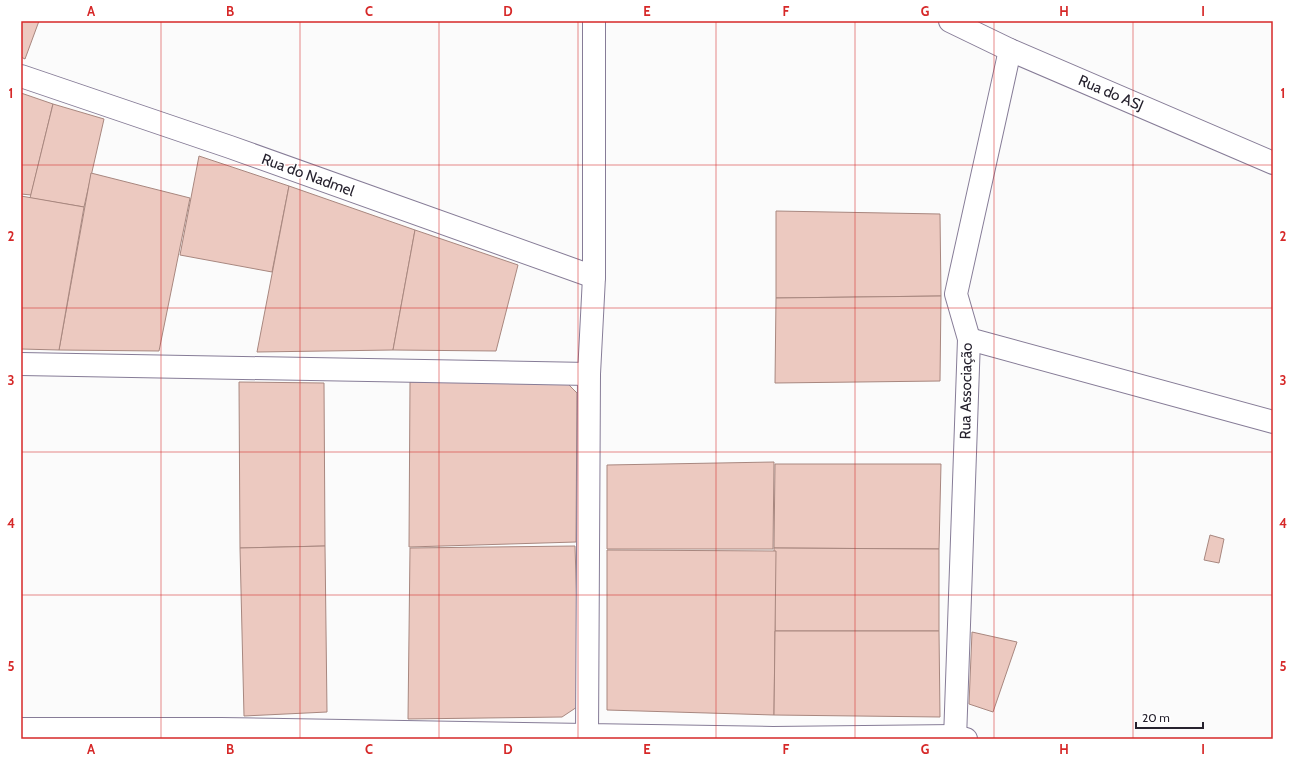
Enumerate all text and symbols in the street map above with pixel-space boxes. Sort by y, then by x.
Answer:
text: A [87,3,96,19]
text: B [226,3,234,19]
text: C [365,3,373,19]
text: D [503,3,513,19]
text: E [643,3,651,19]
text: F [783,3,790,19]
text: G [921,3,930,19]
text: H [1059,3,1069,19]
text: I [1201,3,1205,19]
street label: Rua do ASJ [1076,71,1146,115]
text: 1 [9,85,13,101]
text: 1 [1281,85,1285,101]
street label: Rua do Nadmel [259,150,357,200]
text: 2 [8,228,15,244]
text: 2 [1280,228,1287,244]
street label: Rua Associação [956,343,976,439]
text: 3 [7,372,15,388]
text: 3 [1279,372,1287,388]
text: 4 [7,515,15,531]
text: 4 [1279,515,1287,531]
text: 5 [8,658,15,674]
text: 5 [1280,658,1287,674]
scale bar [1136,704,1203,730]
text: 20 m [1142,710,1170,725]
text: A [87,741,96,757]
text: B [226,741,234,757]
text: C [365,741,373,757]
text: D [503,741,513,757]
text: E [643,741,651,757]
text: F [783,741,790,757]
text: G [921,741,930,757]
text: H [1059,741,1069,757]
text: I [1201,741,1205,757]

